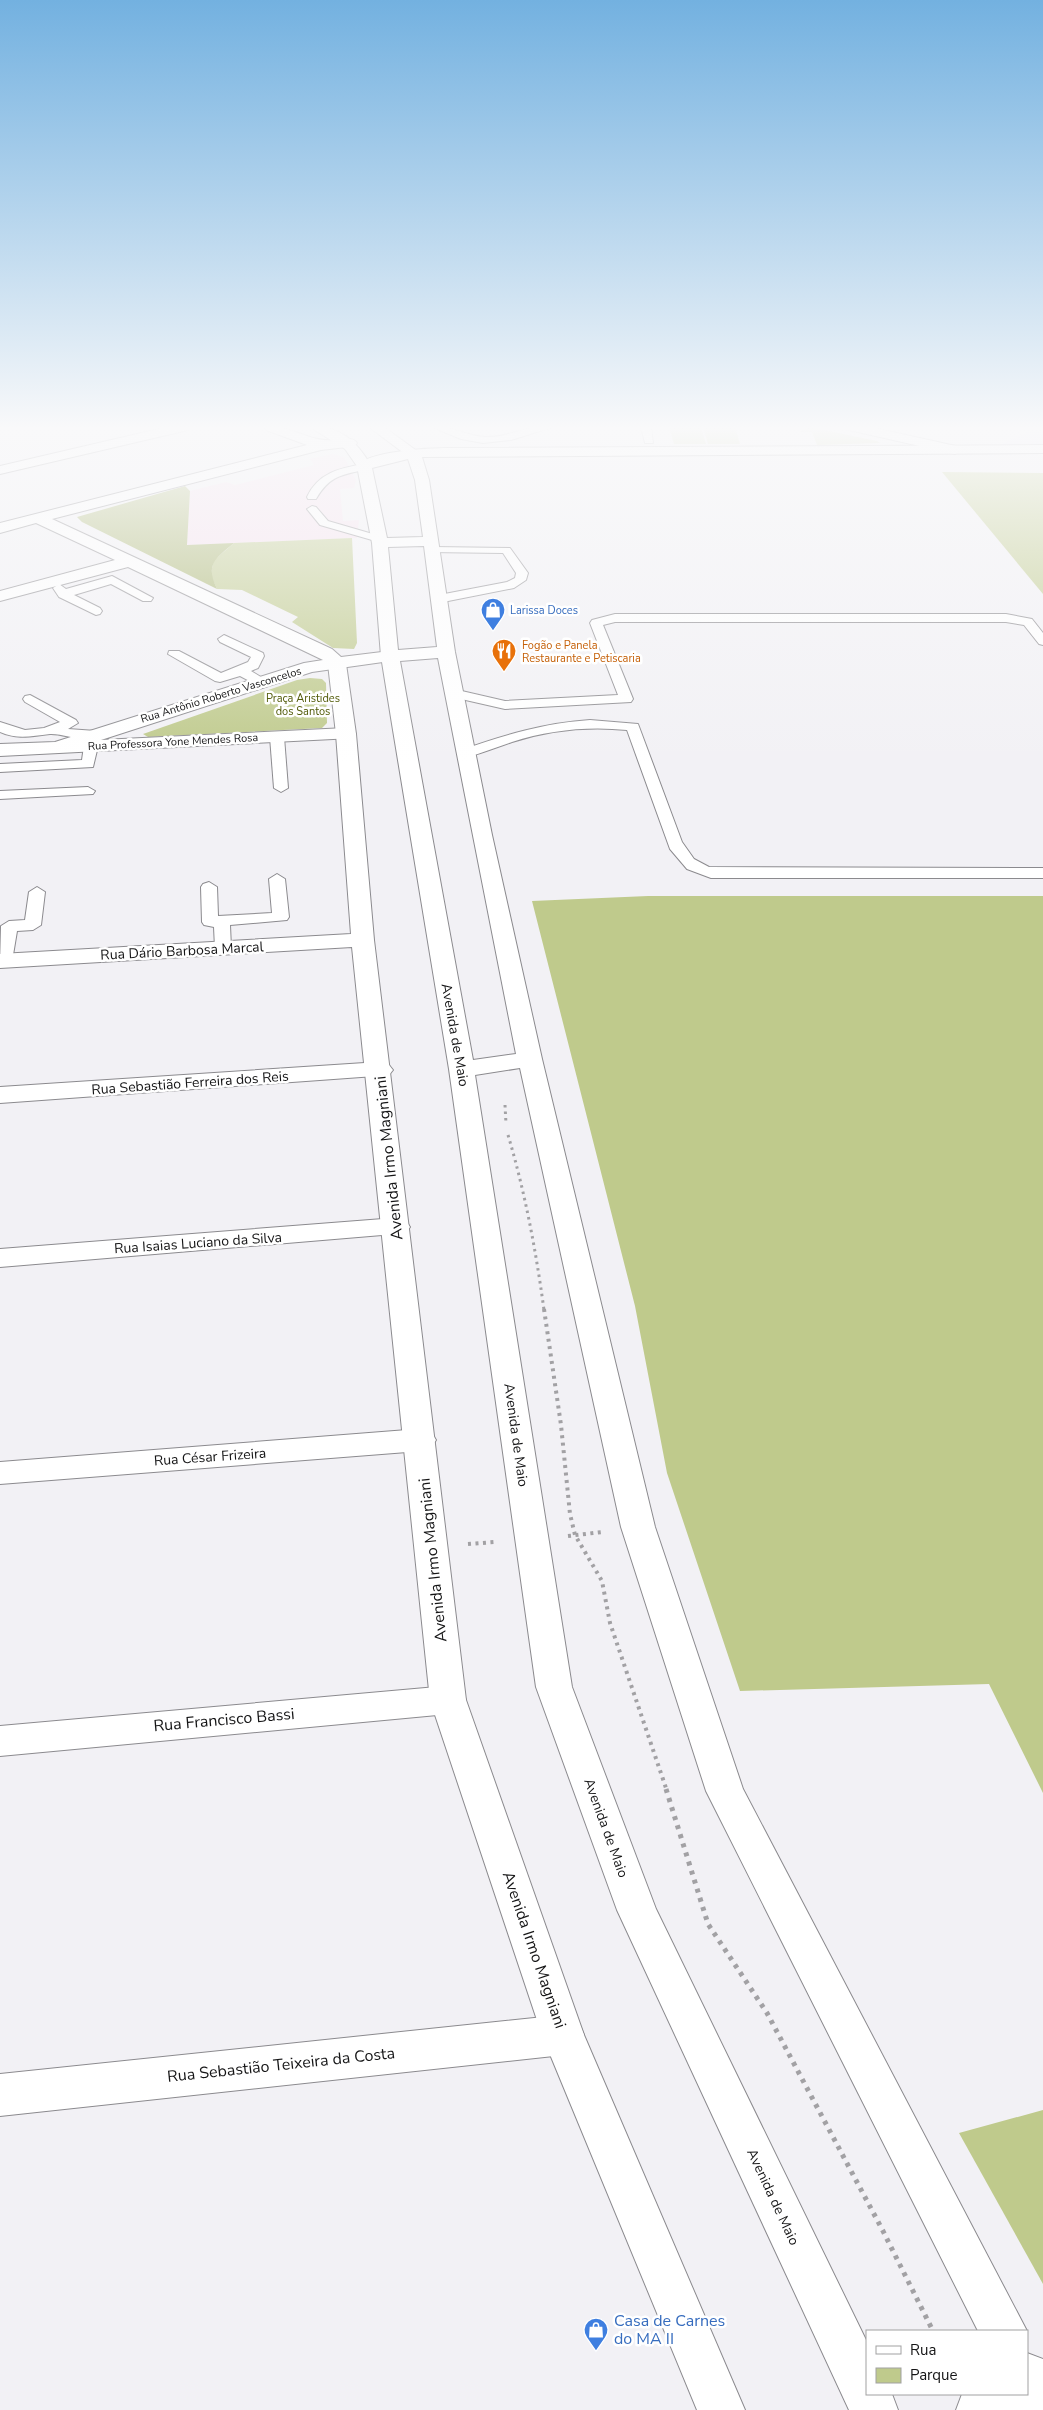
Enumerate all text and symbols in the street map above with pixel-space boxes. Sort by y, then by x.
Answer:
shop icon: Larissa Doces [480,597,506,631]
place label: Larissa Doces [510,603,578,618]
restaurant icon: Fogão e Panela Restaurante e Petiscaria [491,638,517,672]
place label: Fogão e Panela Restaurante e Petiscaria [522,638,641,666]
street label: Rua Antônio Roberto Vasconcelos [139,663,303,727]
park label: Praça Aristides dos Santos [266,691,340,719]
street label: Rua Professora Yone Mendes Rosa [87,730,259,754]
street label: Rua Dário Barbosa Marcal [100,937,265,965]
street label: Avenida de Maio [437,982,473,1088]
street label: Rua Sebastião Ferreira dos Reis [91,1067,290,1099]
street label: Avenida Irmo Magniani [369,1075,409,1241]
street label: Rua Isaias Luciano da Silva [113,1228,283,1258]
street label: Avenida de Maio [499,1382,533,1488]
street label: Rua César Frizeira [153,1444,267,1470]
street label: Avenida Irmo Magniani [413,1477,453,1643]
street label: Rua Francisco Bassi [153,1703,295,1737]
street label: Avenida de Maio [579,1776,633,1881]
street label: Avenida Irmo Magniani [497,1869,571,2031]
street label: Rua Sebastião Teixeira da Costa [166,2042,396,2088]
street label: Avenida de Maio [742,2146,804,2249]
place label: Casa de Carnes do MA II [614,2310,725,2350]
shop icon: Casa de Carnes do MA II [583,2317,609,2351]
legend [866,2330,1028,2395]
text: Rua [910,2340,936,2360]
text: Parque [910,2365,958,2385]

